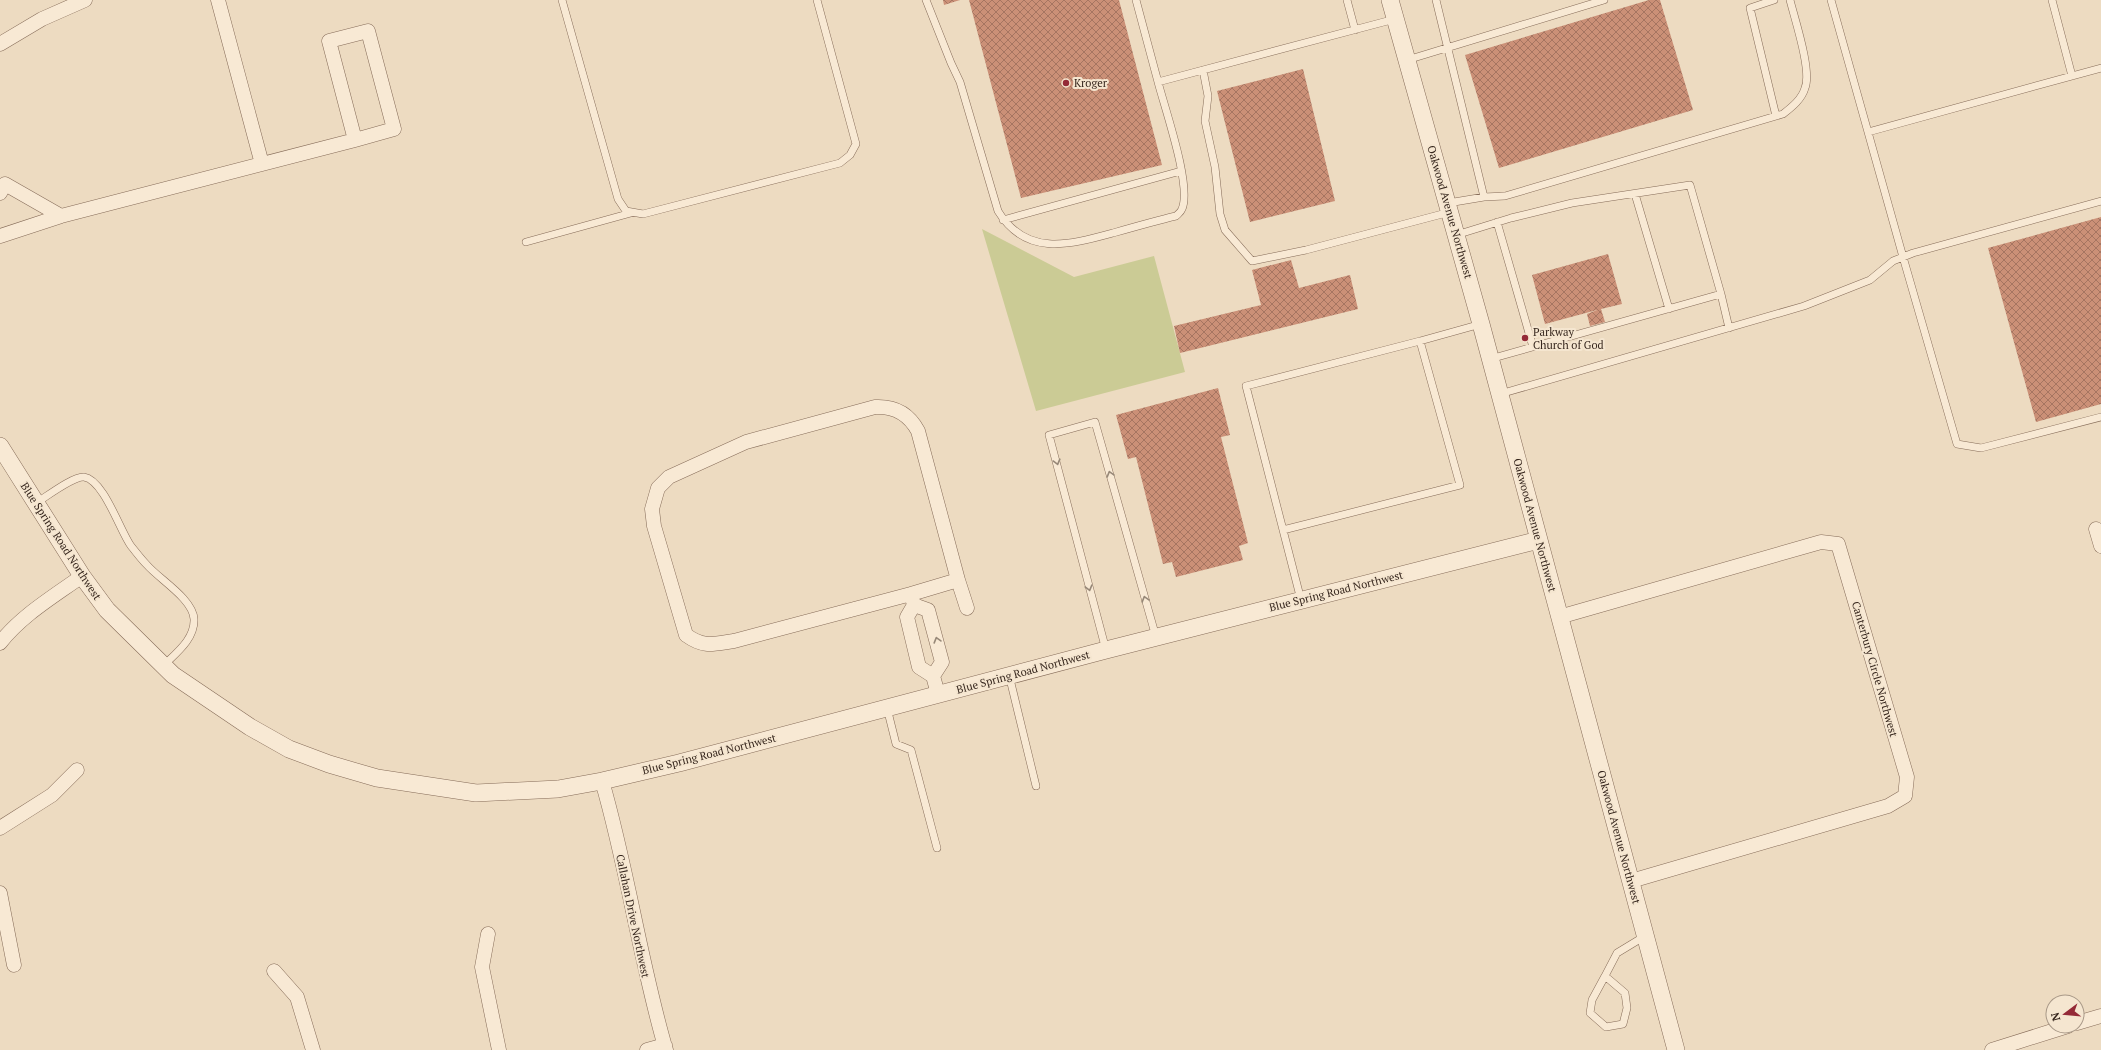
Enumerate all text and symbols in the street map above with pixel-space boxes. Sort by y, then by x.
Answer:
place label: Kroger [1074,76,1108,90]
marker: Kroger [1061,78,1071,88]
street label: Oakwood Avenue Northwest [1424,144,1476,280]
place label: Parkway Church of God [1533,325,1604,352]
marker: Parkway Church of God [1520,333,1530,343]
street label: Oakwood Avenue Northwest [1510,457,1560,593]
one-way arrow [1052,459,1060,465]
one-way arrow [1106,471,1115,478]
street label: Blue Spring Road Northwest [18,479,104,603]
street label: Blue Spring Road Northwest [1268,568,1404,614]
one-way arrow [1085,585,1093,591]
one-way arrow [1141,596,1150,603]
street label: Canterbury Circle Northwest [1849,600,1901,738]
one-way arrow [933,637,941,644]
street label: Blue Spring Road Northwest [955,647,1091,697]
street label: Blue Spring Road Northwest [641,731,777,777]
street label: Oakwood Avenue Northwest [1594,769,1644,905]
street label: Callahan Drive Northwest [613,853,653,979]
north arrow [2045,994,2085,1034]
text: N [2047,1010,2063,1023]

